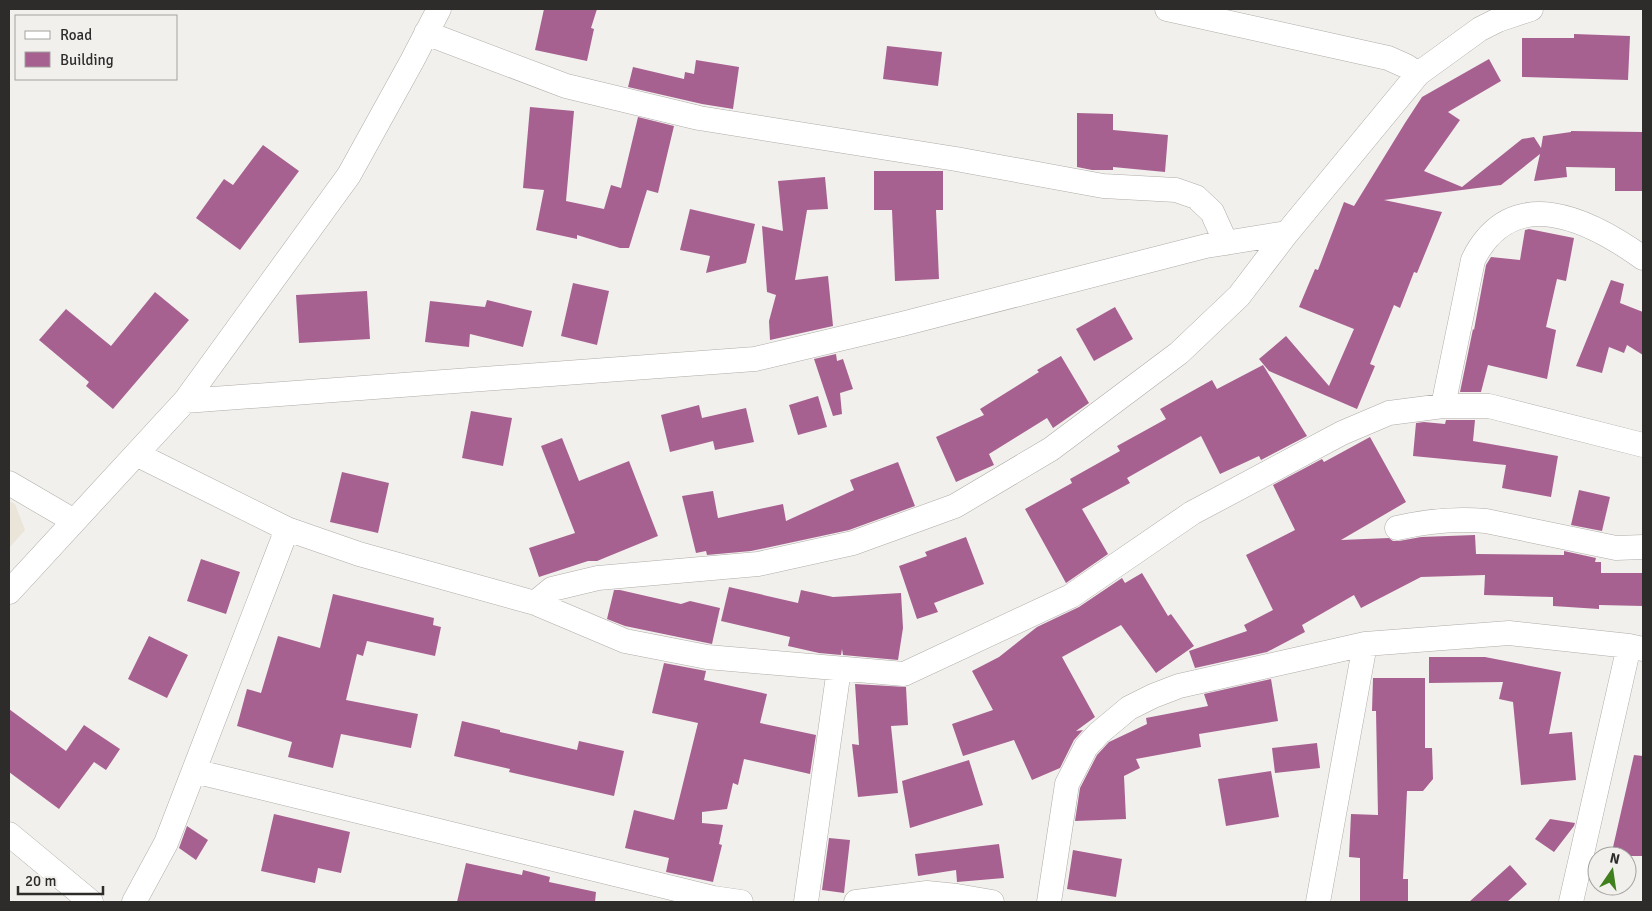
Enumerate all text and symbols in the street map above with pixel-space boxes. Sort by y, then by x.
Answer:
legend [15,15,178,80]
text: Road [60,26,92,44]
text: Building [60,51,114,69]
north arrow [1587,846,1637,896]
text: N [1608,849,1621,868]
scale bar [18,864,102,896]
text: 20 m [25,872,56,890]

